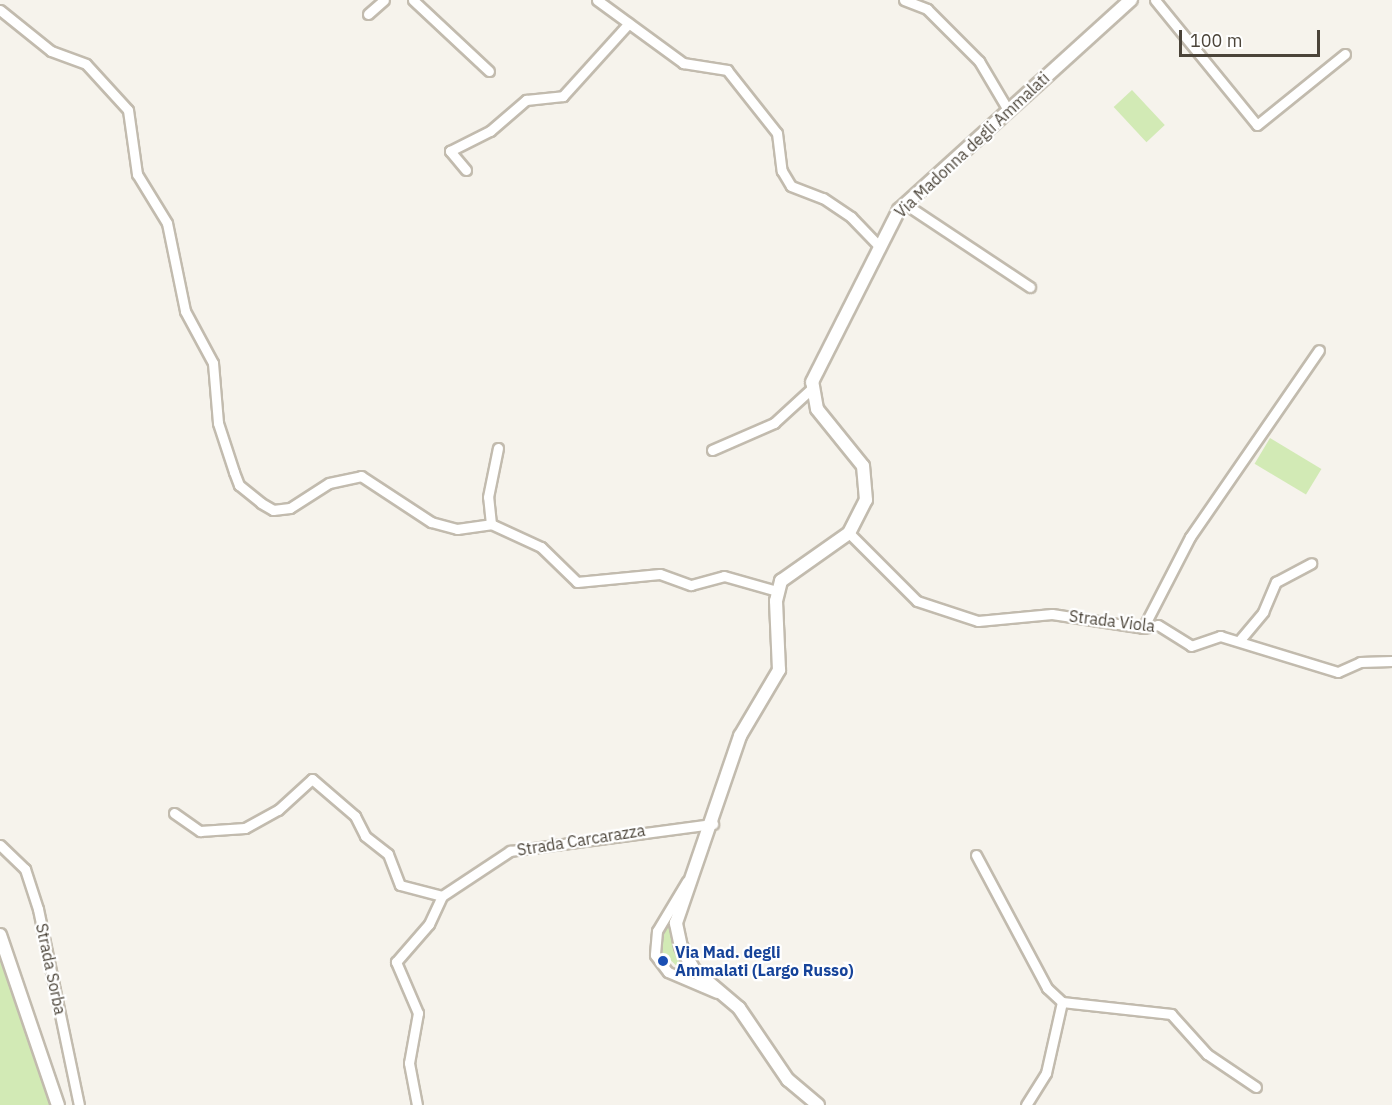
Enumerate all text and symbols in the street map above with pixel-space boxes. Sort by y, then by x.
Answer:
scale bar [1182,18,1323,56]
text: 100 m [1190,29,1242,52]
street label: Via Madonna degli Ammalati [891,68,1053,222]
street label: Strada Viola [1068,606,1156,636]
street label: Strada Carcarazza [516,820,646,860]
street label: Strada Sorba [32,922,70,1016]
place label: Via Mad. degli Ammalati (Largo Russo) [675,942,854,980]
marker: Via Mad. degli Ammalati (Largo Russo) [656,954,670,968]

